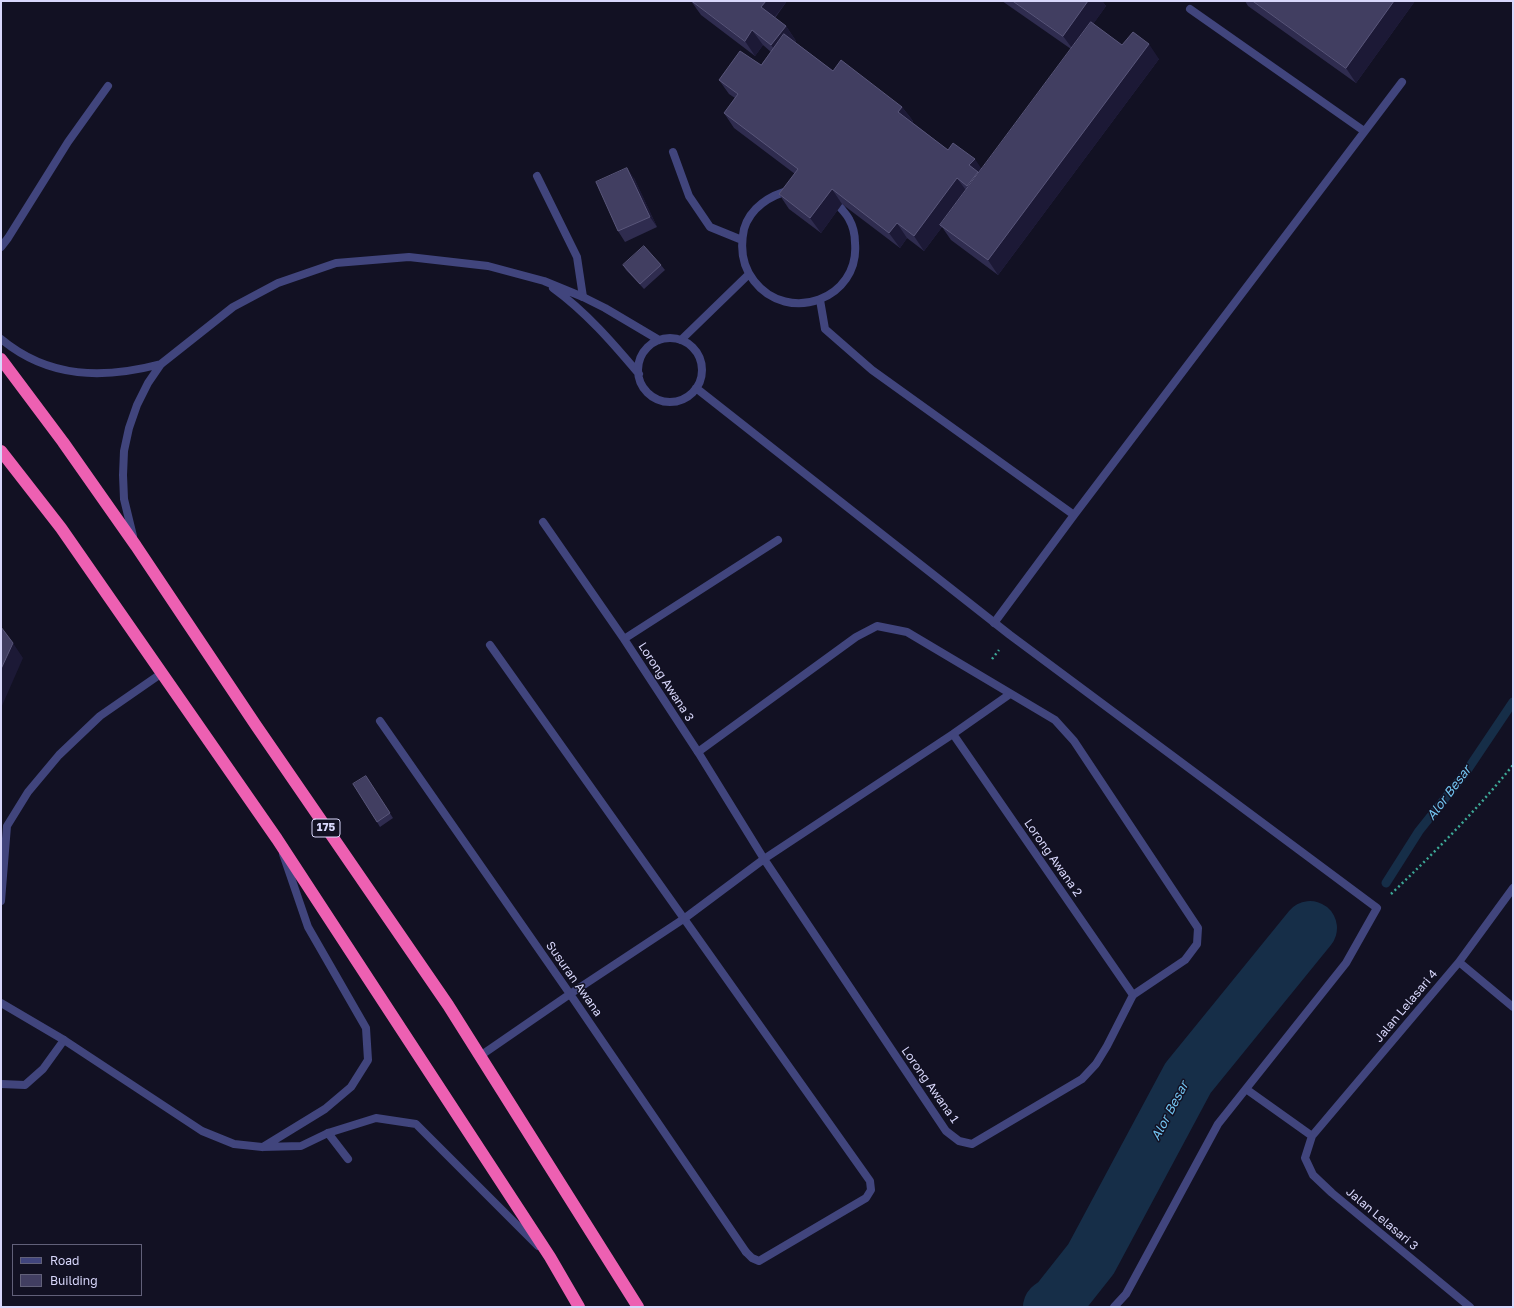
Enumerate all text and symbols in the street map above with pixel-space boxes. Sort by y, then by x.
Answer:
street label: Lorong Awana 3 [635,640,697,724]
water label: Alor Besar [1423,763,1475,823]
street label: Lorong Awana 2 [1021,816,1085,900]
road number: 175 [312,819,340,837]
street label: Susuran Awana [543,939,605,1019]
street label: Jalan Lelasari 4 [1372,967,1440,1045]
street label: Lorong Awana 1 [898,1044,962,1126]
water label: Alor Besar [1148,1079,1192,1143]
street label: Jalan Lelasari 3 [1343,1185,1421,1253]
legend [12,1244,142,1296]
text: Road [50,1253,79,1268]
text: Building [50,1273,98,1288]

